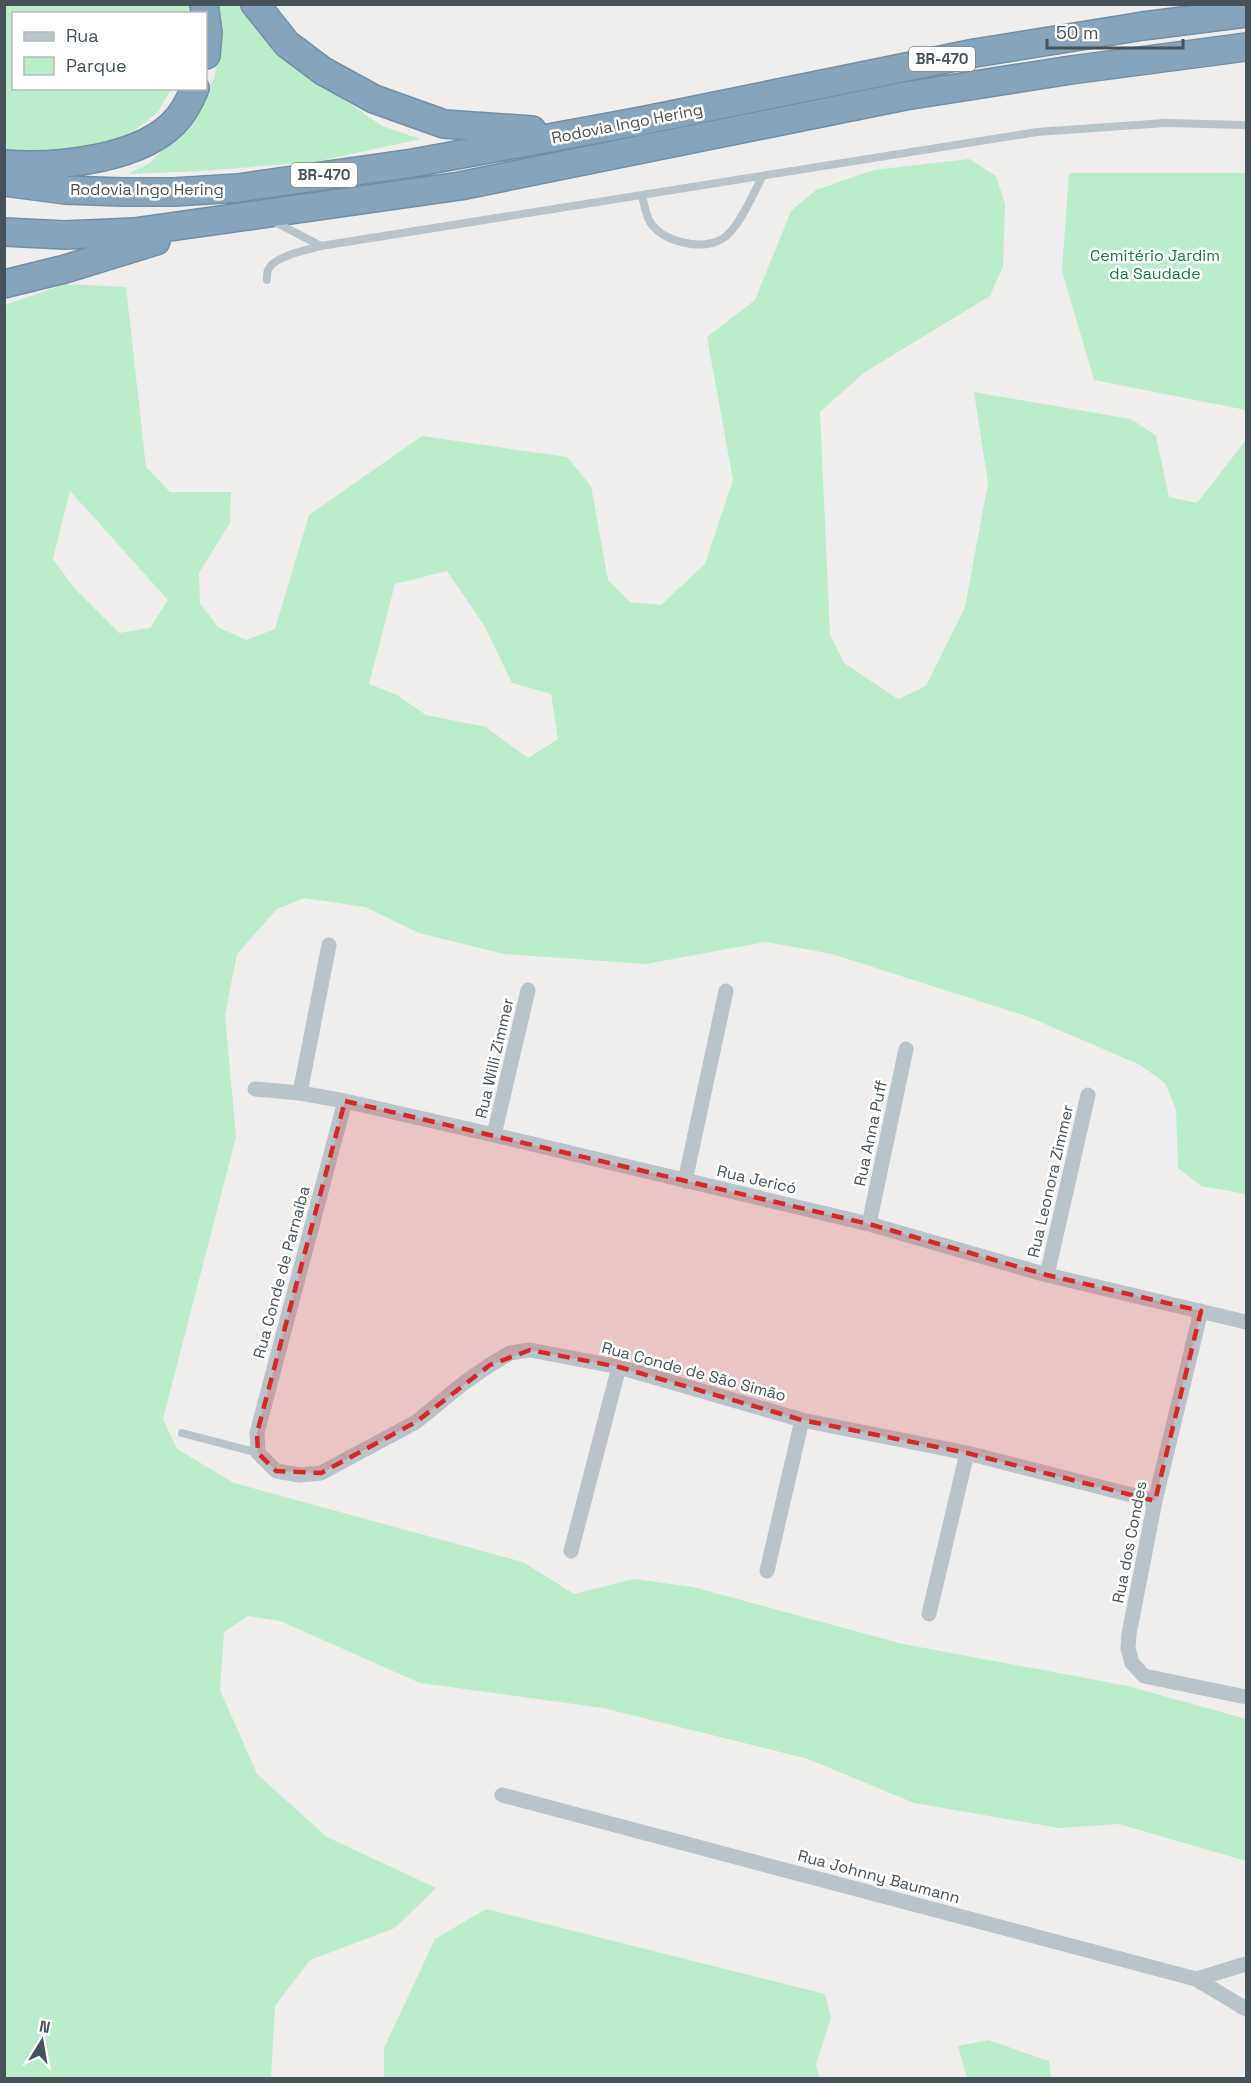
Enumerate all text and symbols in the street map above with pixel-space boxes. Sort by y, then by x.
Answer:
legend [12,12,207,90]
scale bar [1047,12,1184,50]
text: 50 m [1056,21,1098,44]
text: Rua [66,24,99,47]
road number: BR-470 [909,47,975,71]
text: Parque [66,54,127,77]
street label: Rodovia Ingo Hering [550,99,705,148]
road number: BR-470 [291,163,357,187]
street label: Rodovia Ingo Hering [70,179,224,200]
park label: Cemitério Jardim da Saudade [1090,245,1220,284]
street label: Rua Willi Zimmer [470,996,519,1120]
street label: Rua Anna Puff [849,1078,892,1188]
street label: Rua Leonora Zimmer [1023,1103,1078,1260]
street label: Rua Jericó [715,1160,799,1199]
street label: Rua Conde de Parnaíba [248,1183,315,1361]
street label: Rua Conde de São Simão [599,1337,788,1406]
street label: Rua dos Condes [1107,1479,1152,1605]
street label: Rua Johnny Baumann [795,1845,962,1908]
north arrow [12,2011,72,2071]
text: N [37,2015,52,2038]

